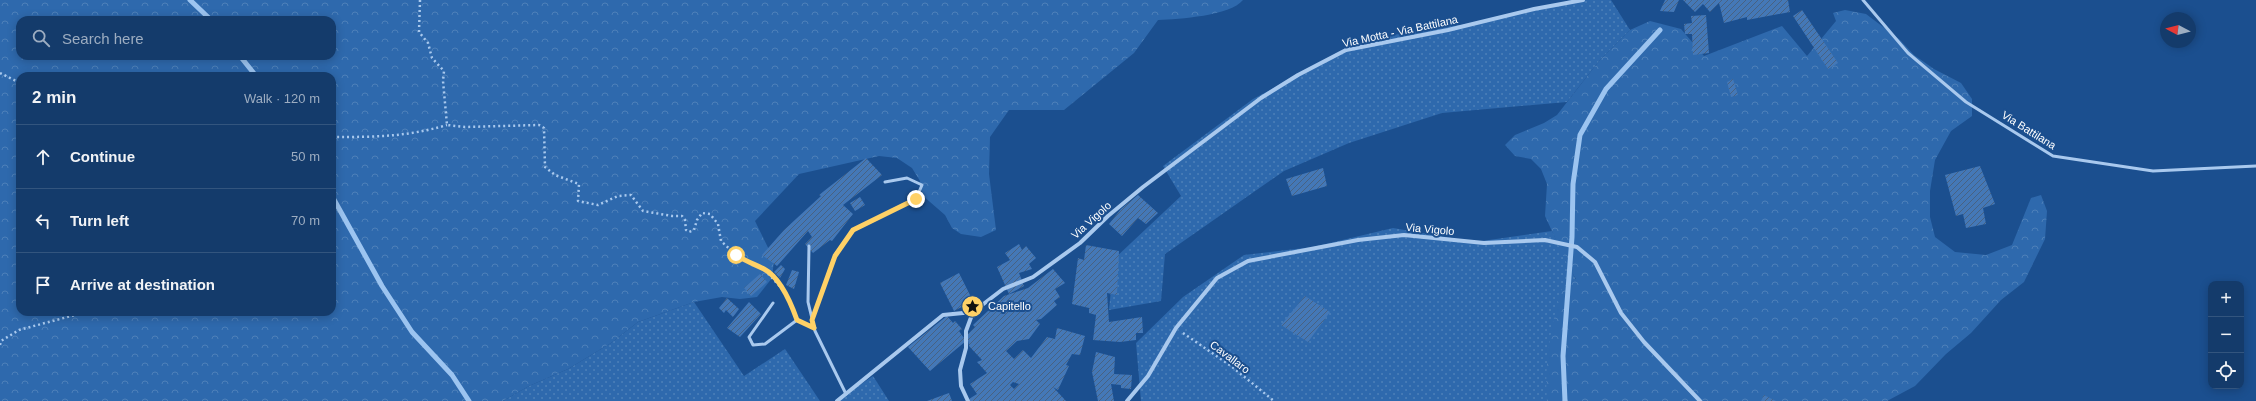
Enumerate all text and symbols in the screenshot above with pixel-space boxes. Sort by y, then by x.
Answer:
north arrow [2160,12,2196,48]
street label: Via Motta - Via Battilana [1341,13,1460,49]
search box [16,16,336,60]
icon: search [30,27,52,49]
text: Search here [62,30,144,47]
text: 2 min [32,88,76,107]
text: Walk · 120 m [244,91,320,106]
street label: Via Battilana [2000,109,2059,152]
icon: ahead [32,146,54,168]
text: Continue [70,148,135,165]
text: 50 m [291,149,320,164]
route end [907,190,925,208]
street label: Via Vigolo [1069,199,1113,241]
icon: left [32,210,54,232]
text: Turn left [70,212,129,229]
text: 70 m [291,213,320,228]
street label: Via Vigolo [1405,221,1455,237]
route start [727,246,745,264]
icon: arrive [32,274,54,296]
text: Arrive at destination [70,276,215,293]
map controls [2208,281,2244,389]
button: + [2208,281,2244,317]
place icon: Capitello [959,293,985,319]
place label: Capitello [988,300,1031,312]
button: − [2208,317,2244,353]
street label: Cavallaro [1208,338,1252,376]
button: locate [2208,353,2244,389]

